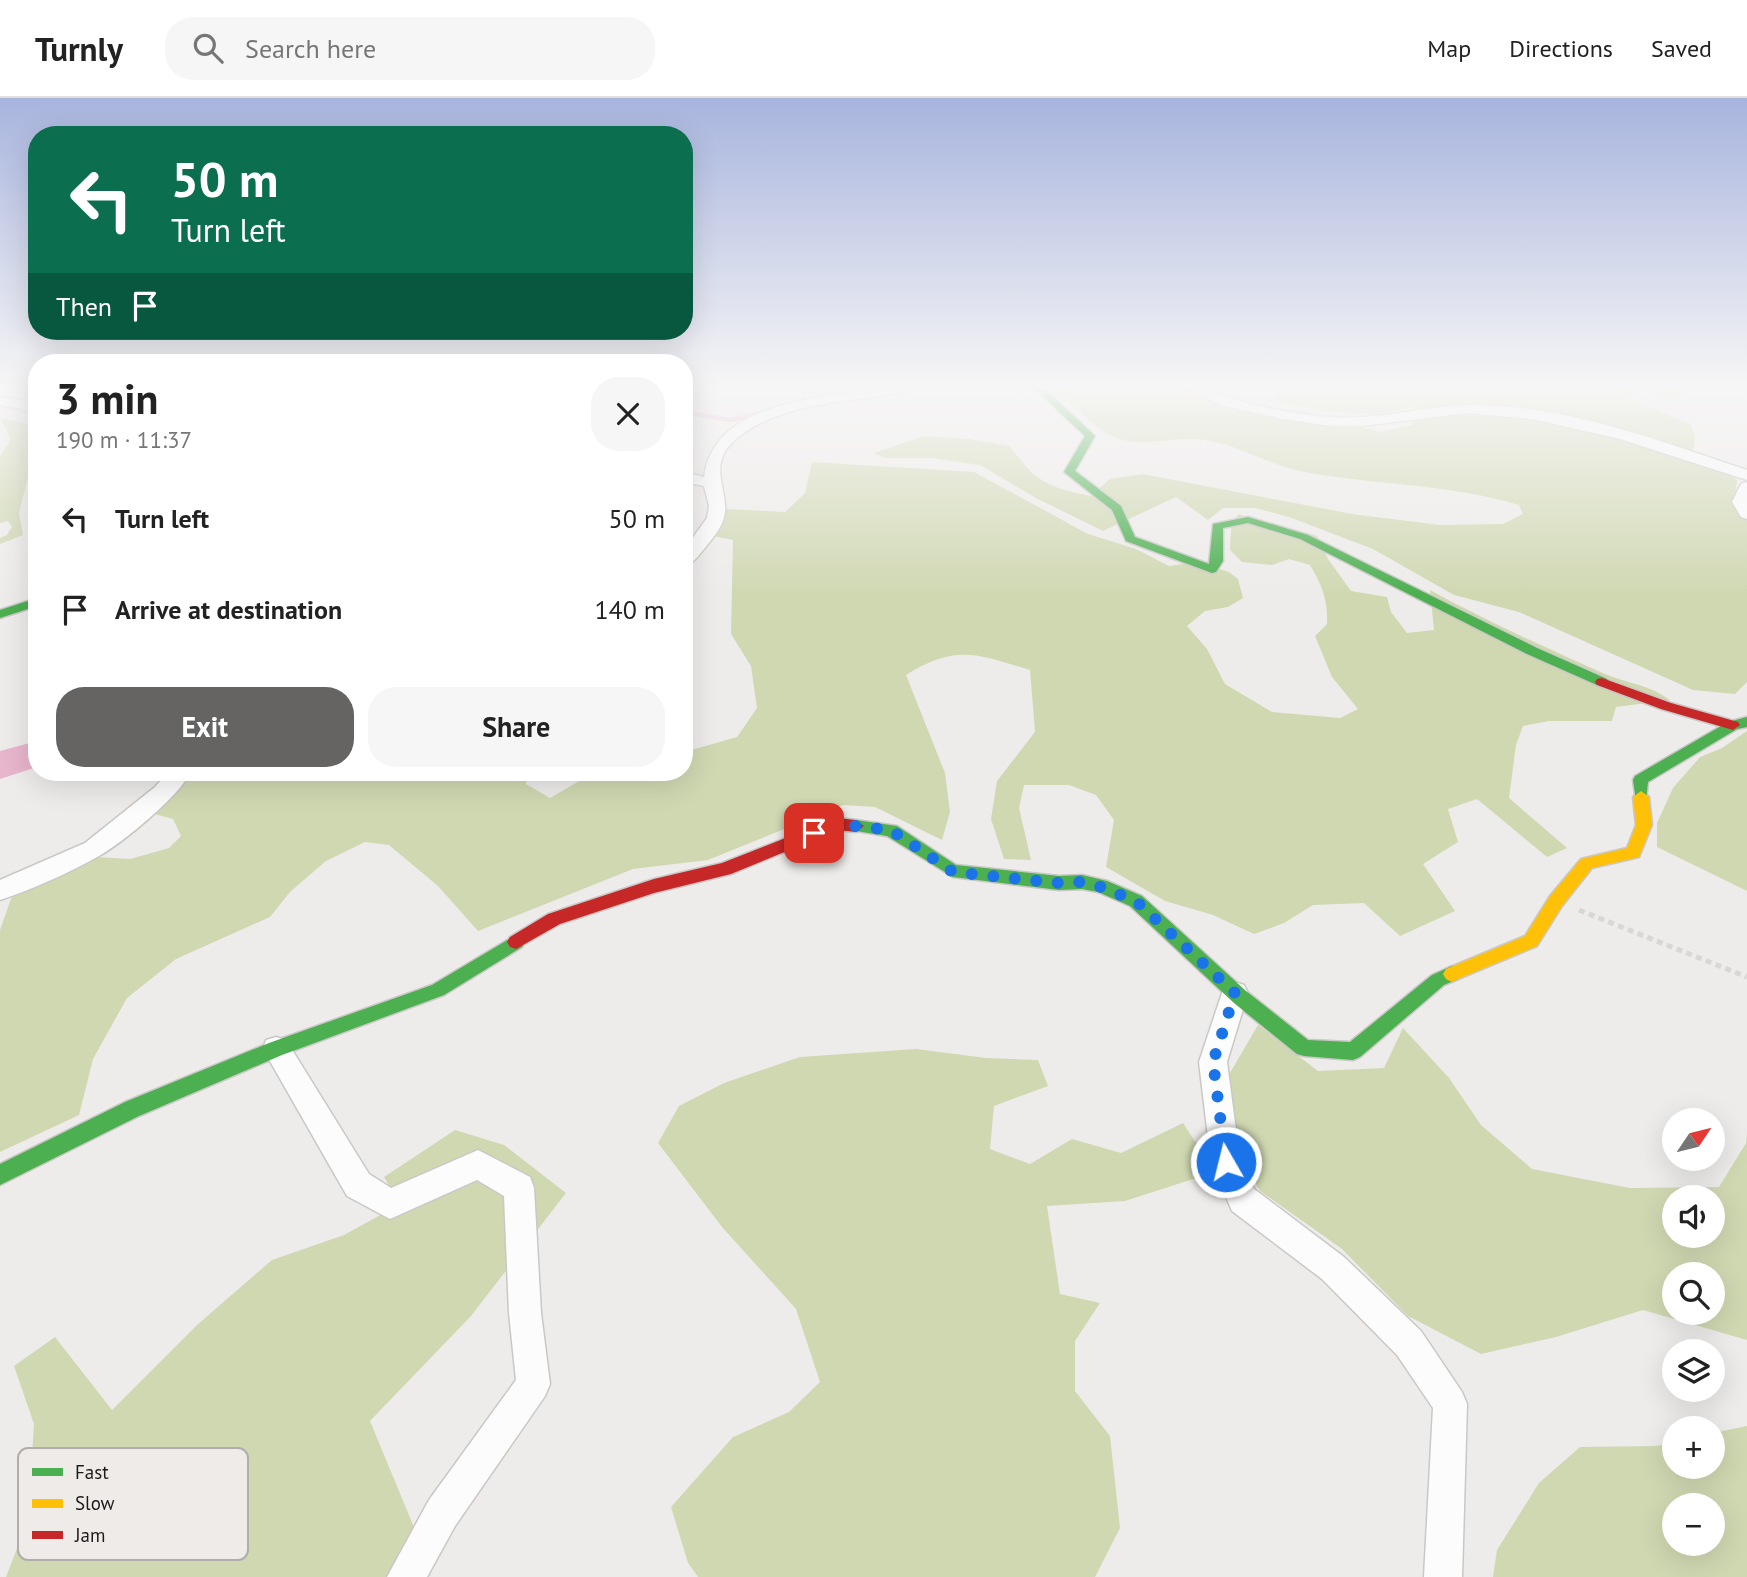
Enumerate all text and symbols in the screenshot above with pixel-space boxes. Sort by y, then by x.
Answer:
search box [165,17,655,80]
text: Turnly [35,27,123,70]
icon: search [189,29,227,67]
text: Search here [245,32,376,65]
text: Map [1427,33,1471,64]
text: Directions [1509,33,1613,64]
text: Saved [1651,33,1712,64]
text: 50 m [171,147,278,211]
icon: left [56,154,147,245]
text: Turn left [171,209,286,251]
icon: arrive [126,287,164,325]
text: Then [56,290,112,323]
text: 3 min [56,371,158,426]
button: close [591,377,665,451]
text: 190 m · 11:37 [56,425,192,454]
icon: left [56,500,94,538]
text: Turn left [115,502,209,535]
text: 50 m [609,502,665,535]
icon: arrive [56,591,94,629]
text: Arrive at destination [115,593,342,626]
text: 140 m [594,593,665,626]
button: Exit [56,687,354,767]
button: Share [368,687,665,767]
pin [784,803,844,863]
icon: arrive [795,814,833,852]
north arrow [1662,1108,1726,1171]
map controls [1662,1108,1725,1556]
position arrow [1189,1125,1263,1199]
button: sound [1662,1185,1725,1248]
button: search [1662,1262,1725,1325]
button: layers [1662,1339,1725,1402]
button: + [1662,1416,1725,1479]
legend [18,1448,248,1560]
text: Fast [75,1460,109,1484]
text: Slow [75,1491,115,1515]
button: − [1662,1493,1725,1556]
text: Jam [74,1523,105,1547]

